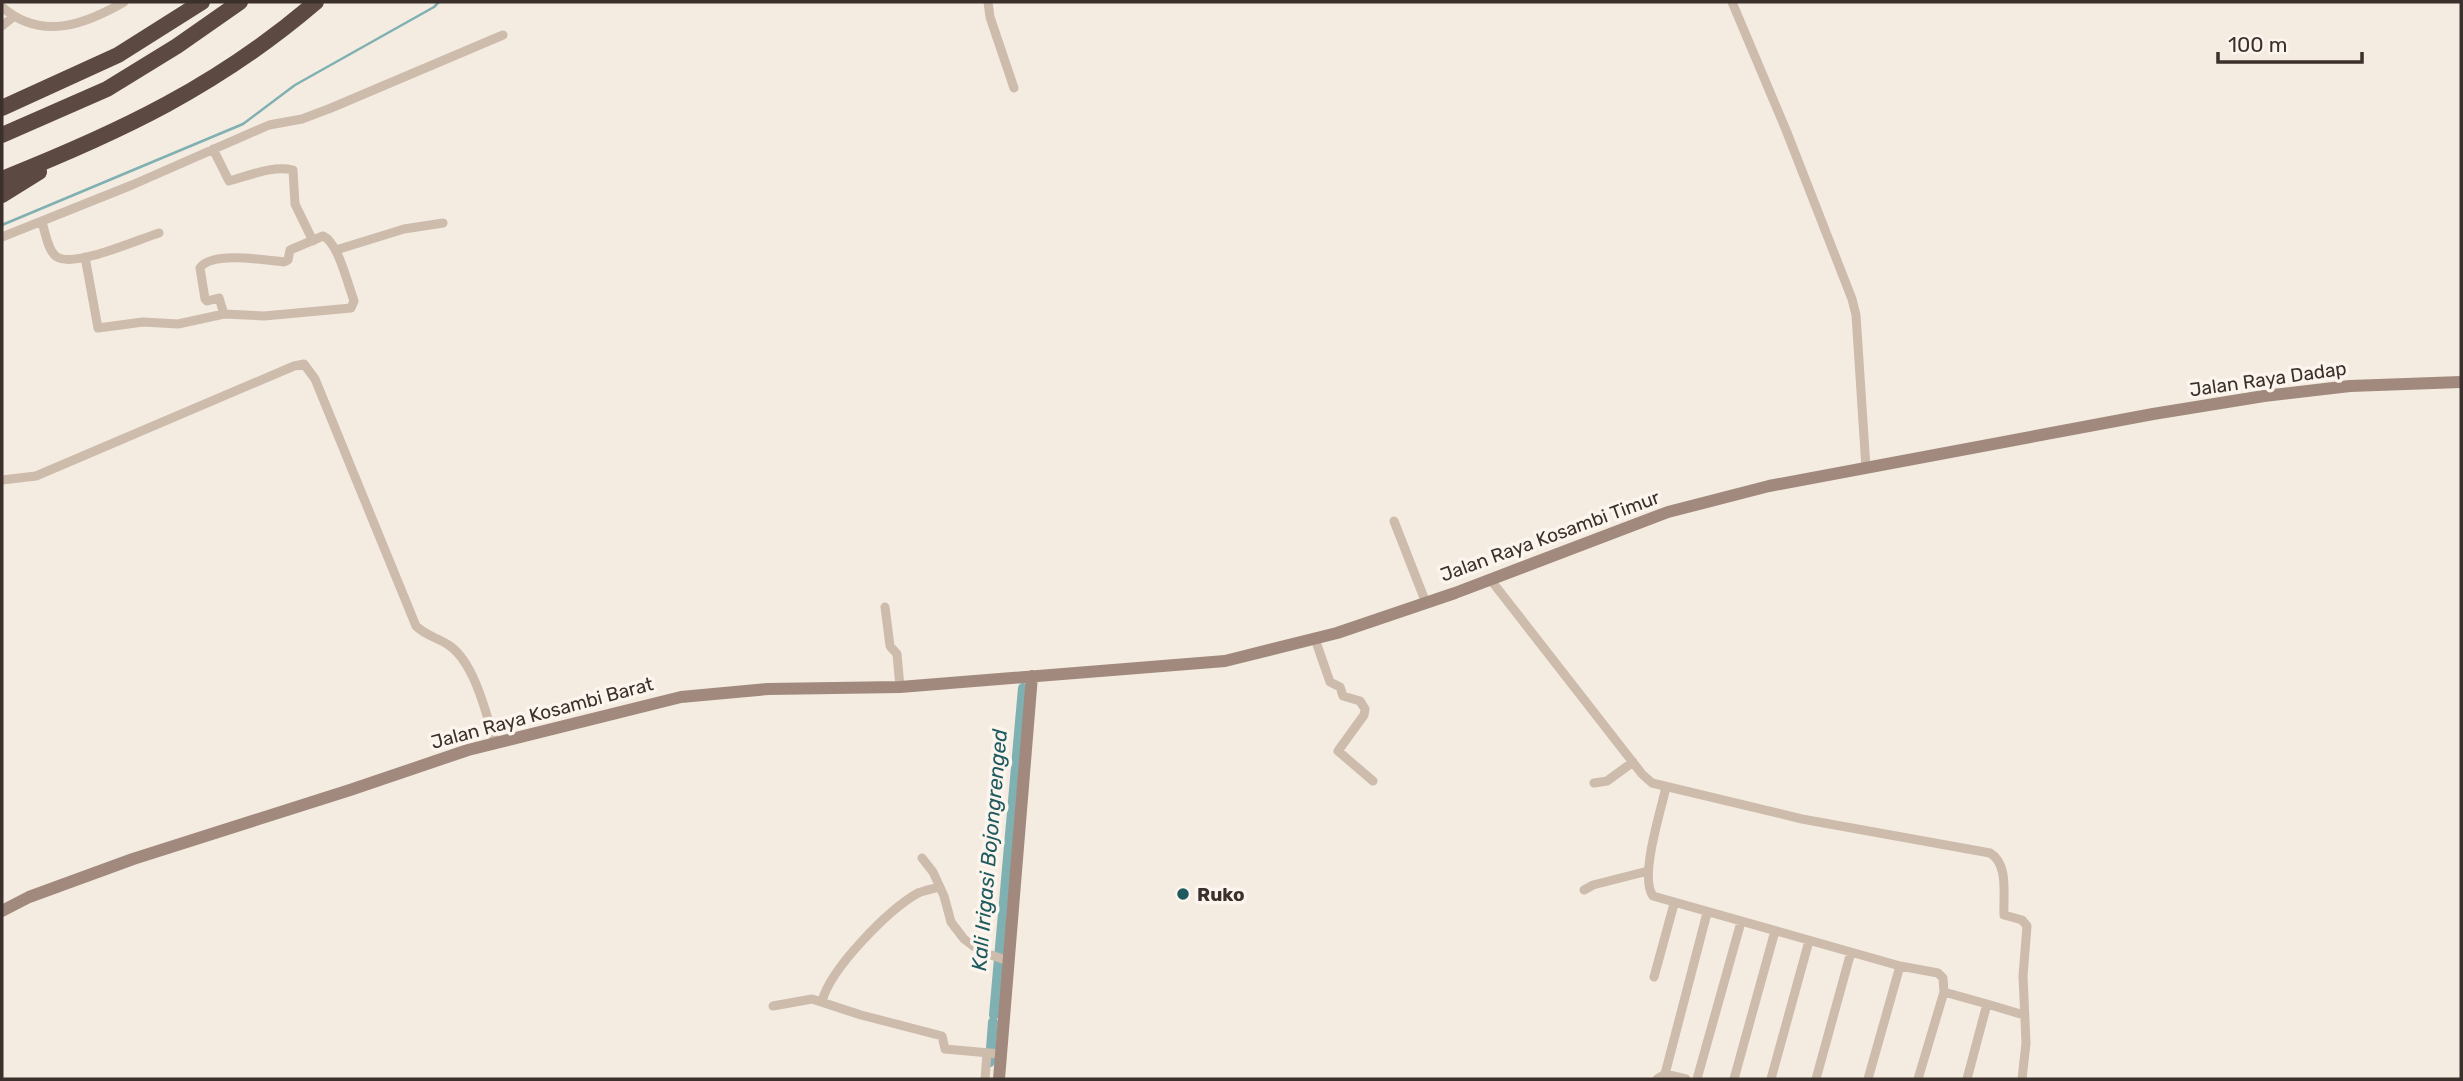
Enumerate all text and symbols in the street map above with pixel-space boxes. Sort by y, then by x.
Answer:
scale bar [2218,21,2362,65]
text: 100 m [2228,32,2287,57]
street label: Jalan Raya Dadap [2188,357,2348,401]
street label: Jalan Raya Kosambi Timur [1437,485,1664,586]
street label: Jalan Raya Kosambi Barat [428,672,656,754]
water label: Kali Irigasi Bojongrenged [966,728,1012,972]
place label: Ruko [1197,883,1245,906]
marker: Ruko [1175,886,1191,902]

